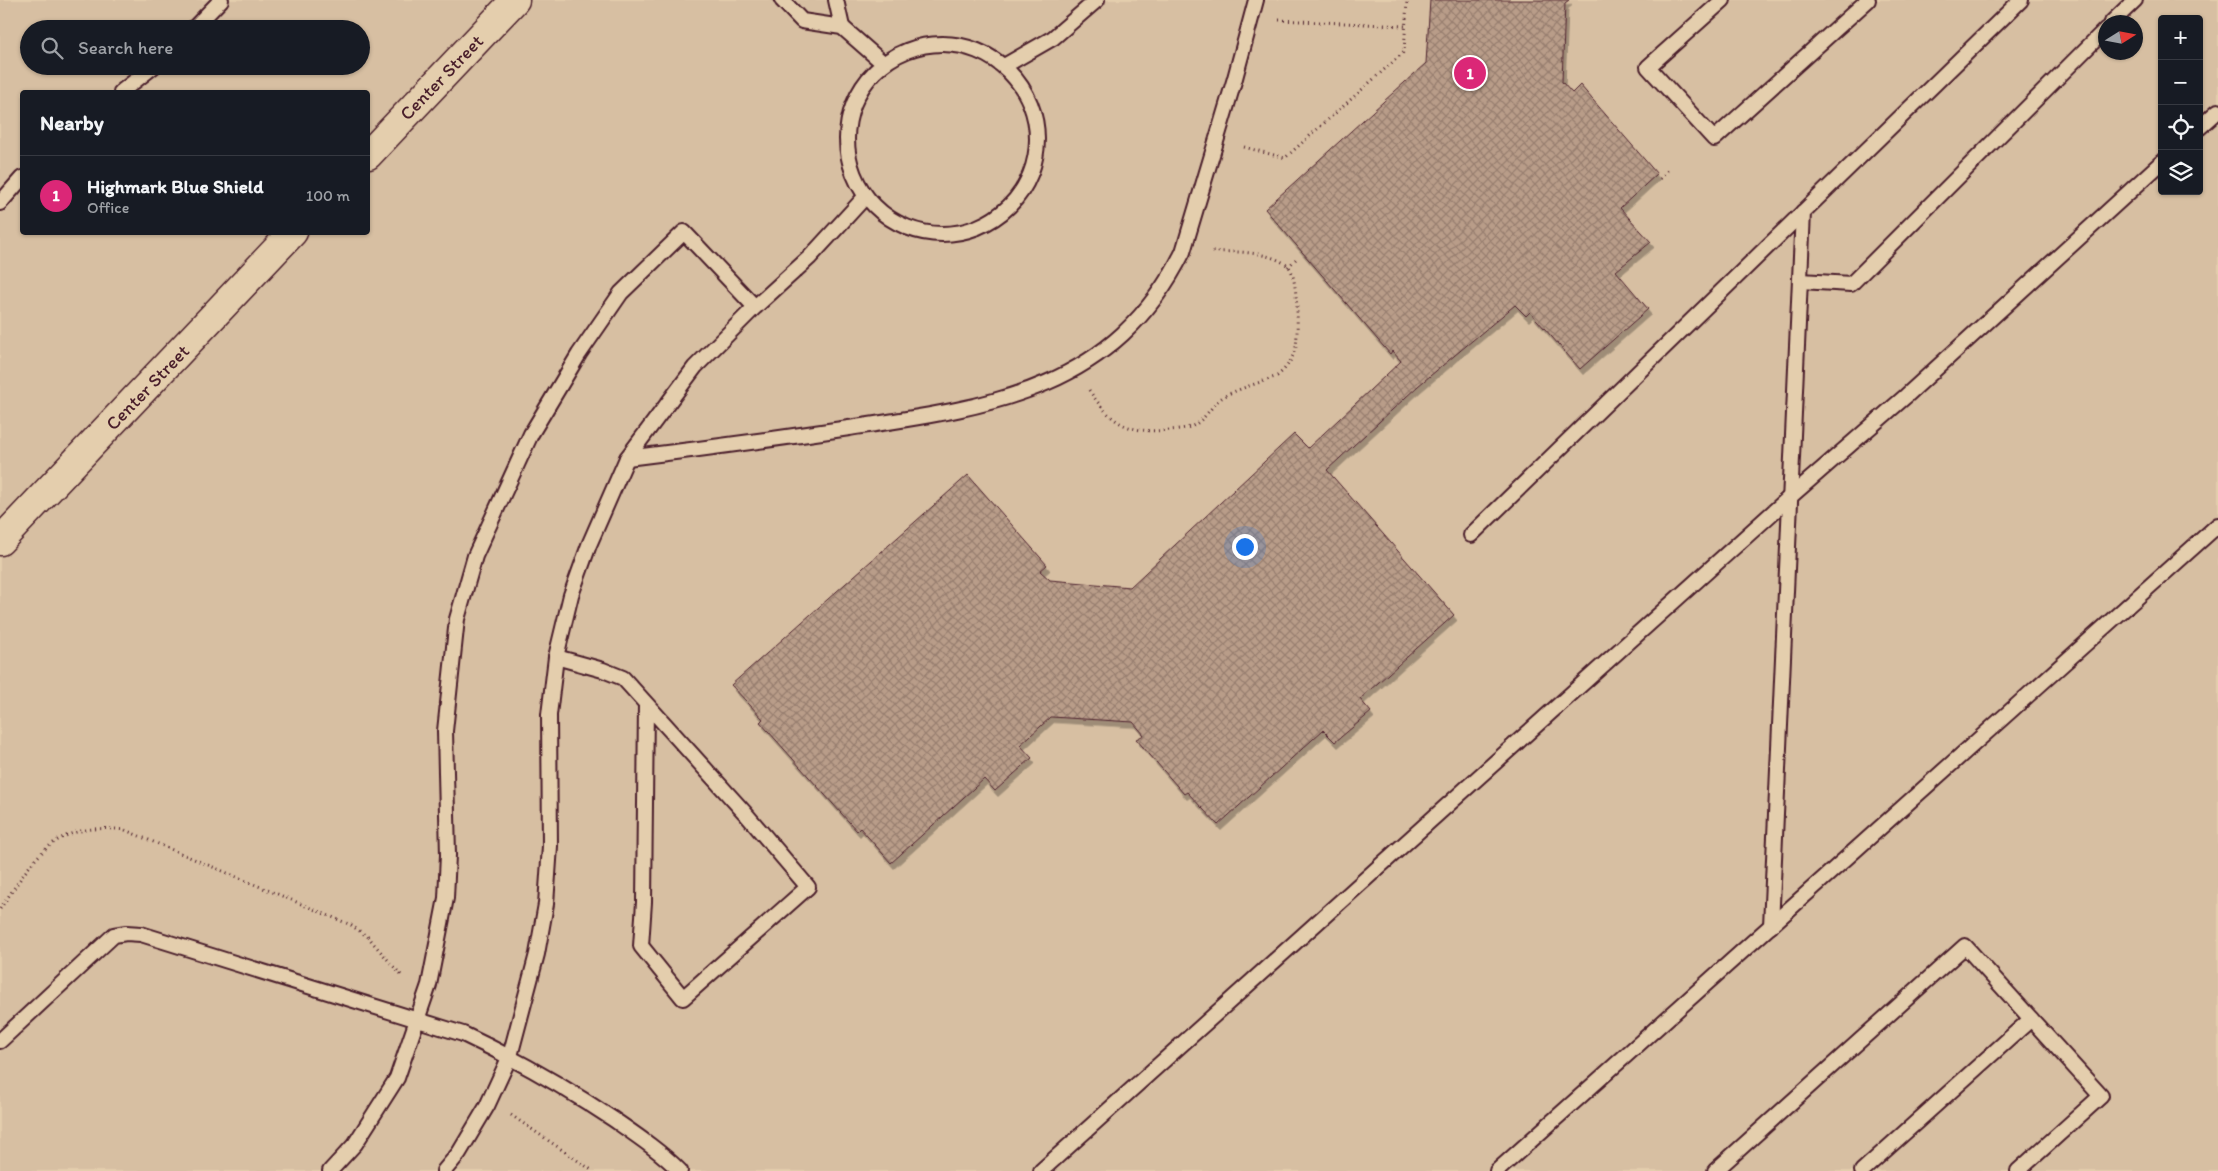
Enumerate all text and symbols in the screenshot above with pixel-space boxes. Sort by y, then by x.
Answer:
north arrow [2098,15,2143,60]
map controls [2158,15,2203,195]
button: + [2158,15,2203,60]
search box [20,20,370,75]
street label: Center Street [395,30,488,125]
icon: search [38,34,66,62]
text: Search here [78,36,173,59]
pin: 1 [1454,54,1486,92]
button: − [2158,60,2203,105]
button: locate [2158,105,2203,150]
text: Nearby [40,110,104,135]
button: layers [2158,150,2203,195]
text: Highmark Blue Shield [87,175,264,198]
text: 1 [52,186,60,205]
text: 100 m [306,186,350,205]
text: Office [87,198,129,217]
street label: Center Street [101,340,194,435]
your location [1232,534,1258,560]

